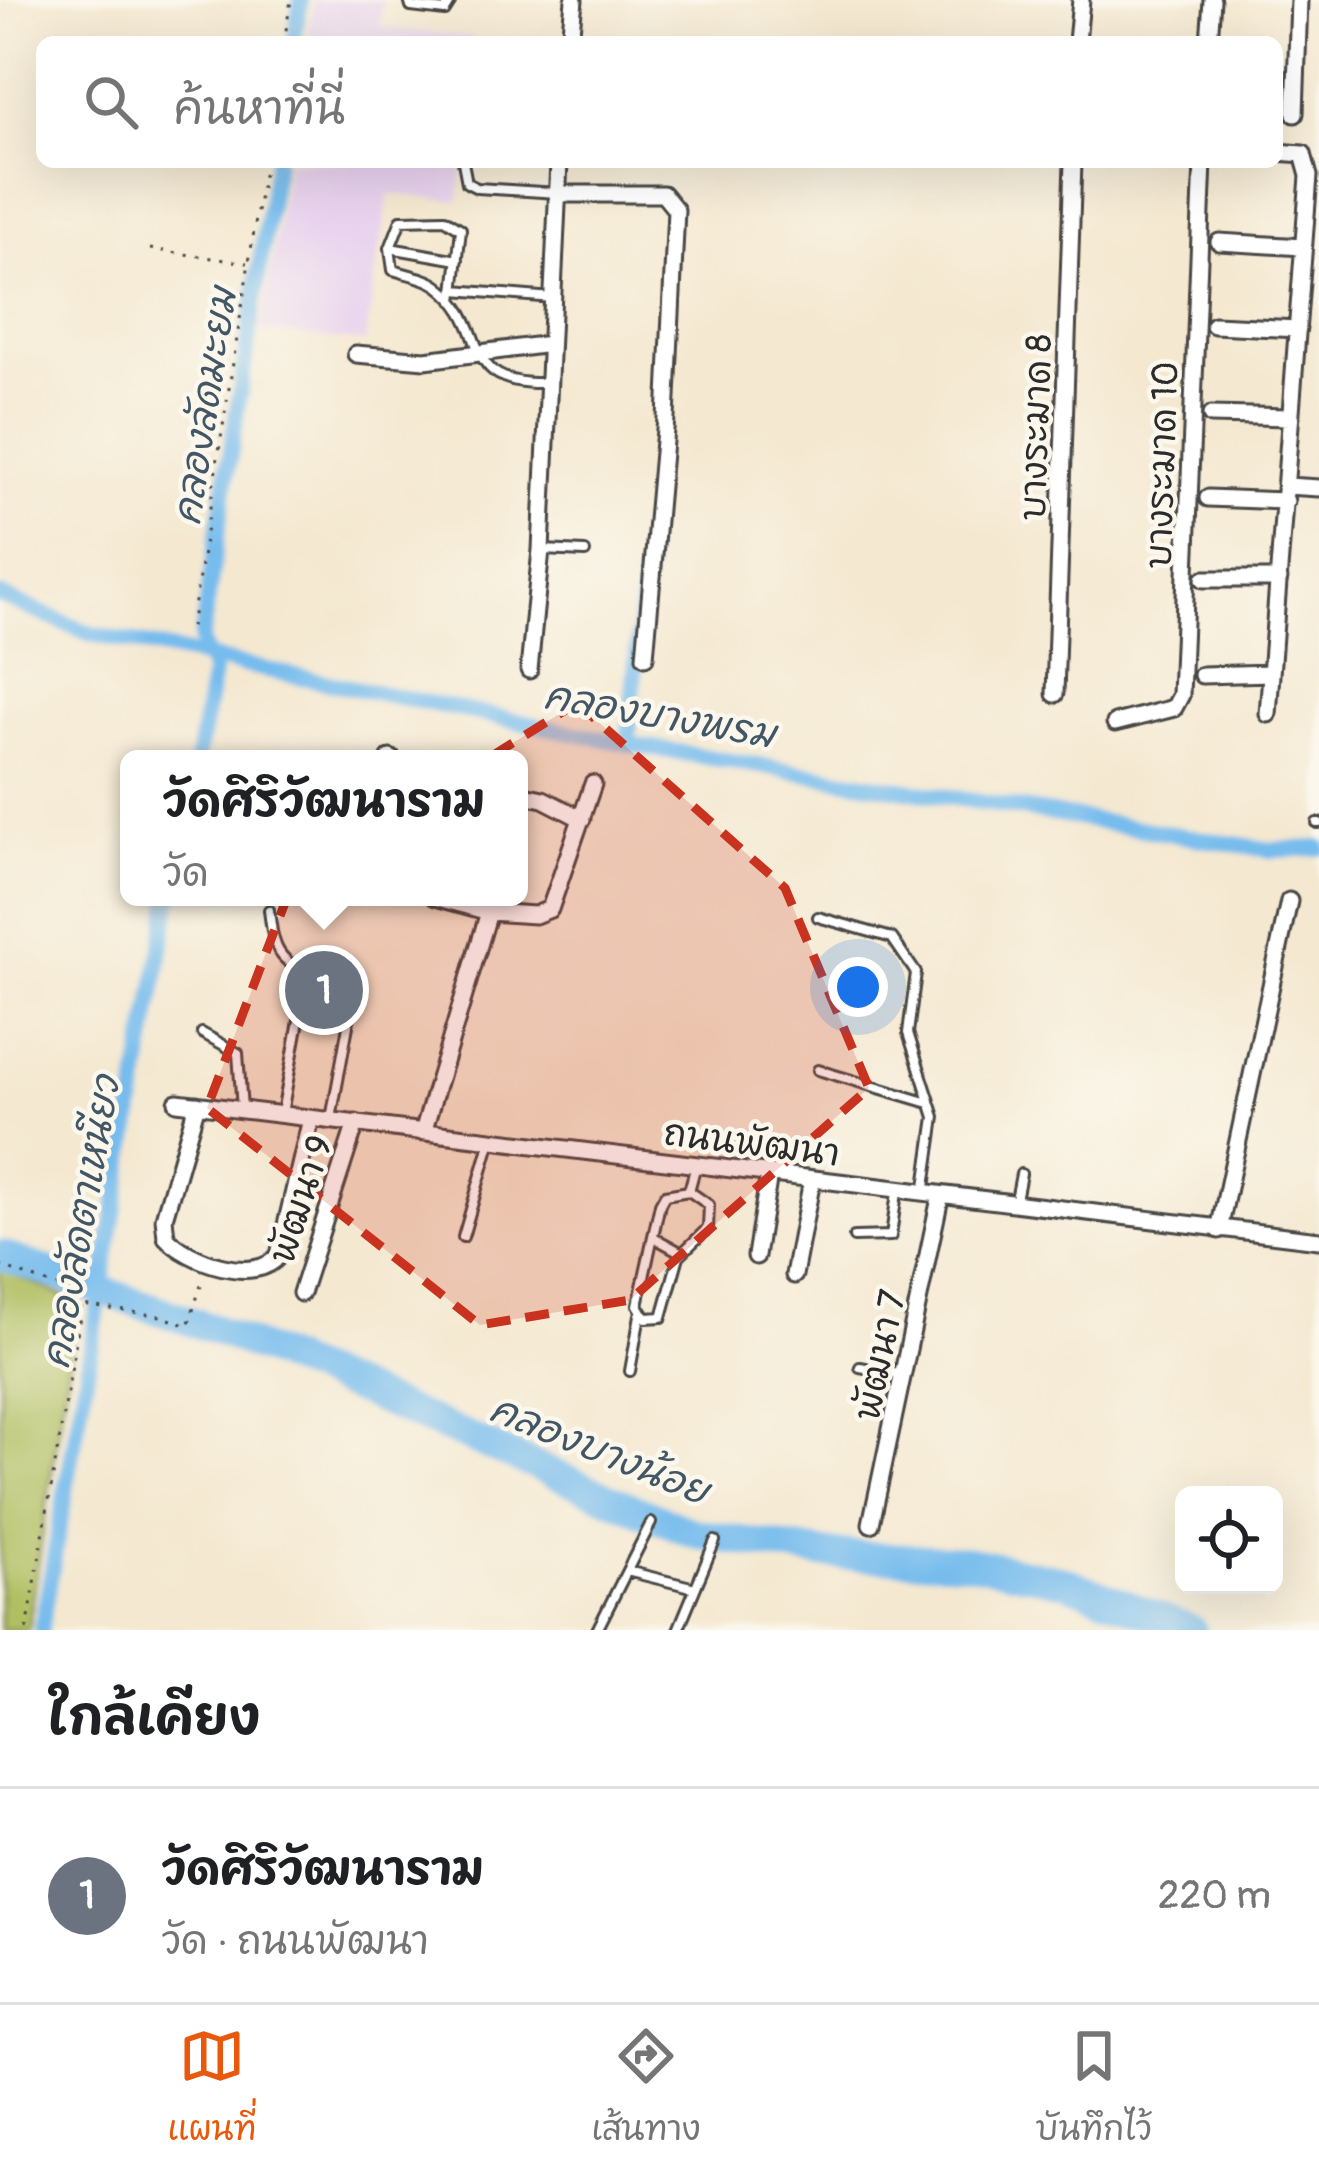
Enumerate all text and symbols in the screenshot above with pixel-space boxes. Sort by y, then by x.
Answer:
search box [36,36,1283,168]
icon: search [78,69,144,135]
text: ค้นหาที่นี่ [174,82,345,138]
water label: คลองลัดมะยม [163,281,249,528]
street label: บางระมาด 8 [1011,333,1062,521]
street label: บางระมาด 10 [1136,361,1189,569]
water label: คลองบางพรม [541,671,782,760]
popup [120,750,528,906]
text: วัดศิริวัฒนาราม [163,774,485,830]
text: วัด [163,849,209,898]
pin: 1 [285,945,363,1035]
your location [828,957,888,1017]
water label: คลองลัดตาเหนียว [32,1069,132,1372]
street label: ถนนพัฒนา [661,1110,842,1177]
street label: พัฒนา 9 [260,1130,343,1269]
street label: พัฒนา 7 [845,1286,916,1425]
water label: คลองบางน้อย [483,1383,719,1517]
map controls [1175,1486,1283,1594]
button: locate [1175,1486,1283,1594]
text: ใกล้เคียง [48,1686,260,1750]
text: วัดศิริวัฒนาราม [162,1842,484,1898]
text: 1 [79,1871,95,1920]
text: 220 m [1158,1871,1271,1920]
text: วัด · ถนนพัฒนา [162,1917,429,1966]
tab: แผนที่ [167,2023,257,2153]
tab: เส้นทาง [591,2023,701,2153]
tab: บันทึกไว้ [1036,2023,1152,2153]

